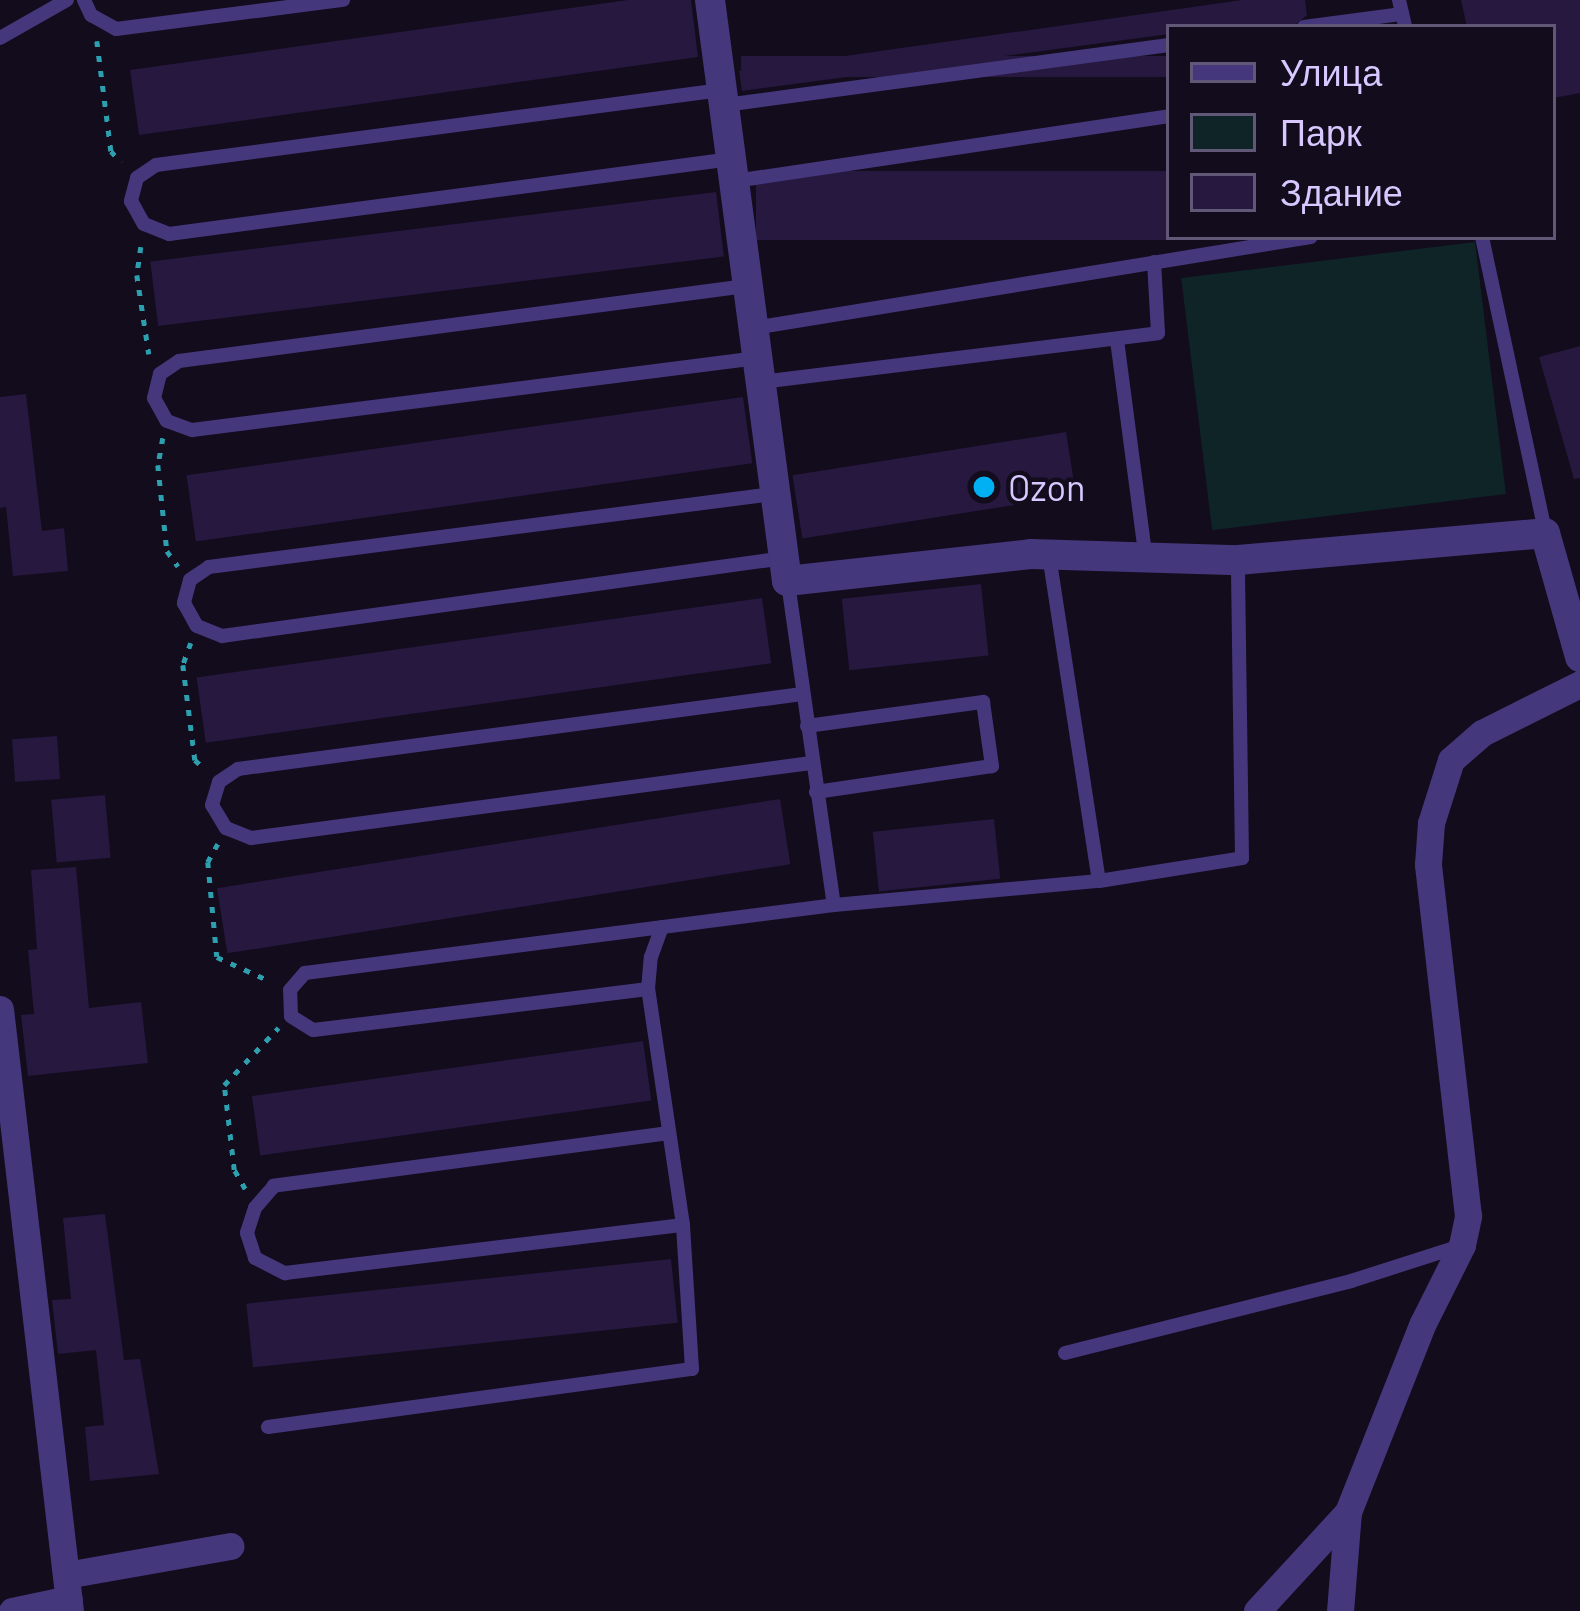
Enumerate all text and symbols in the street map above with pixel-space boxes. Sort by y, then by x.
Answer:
legend [1166,24,1556,240]
text: Улица [1280,50,1382,93]
text: Парк [1280,110,1362,153]
text: Здание [1280,170,1403,213]
place label: Ozon [1008,465,1085,509]
marker: Ozon [971,474,997,500]

